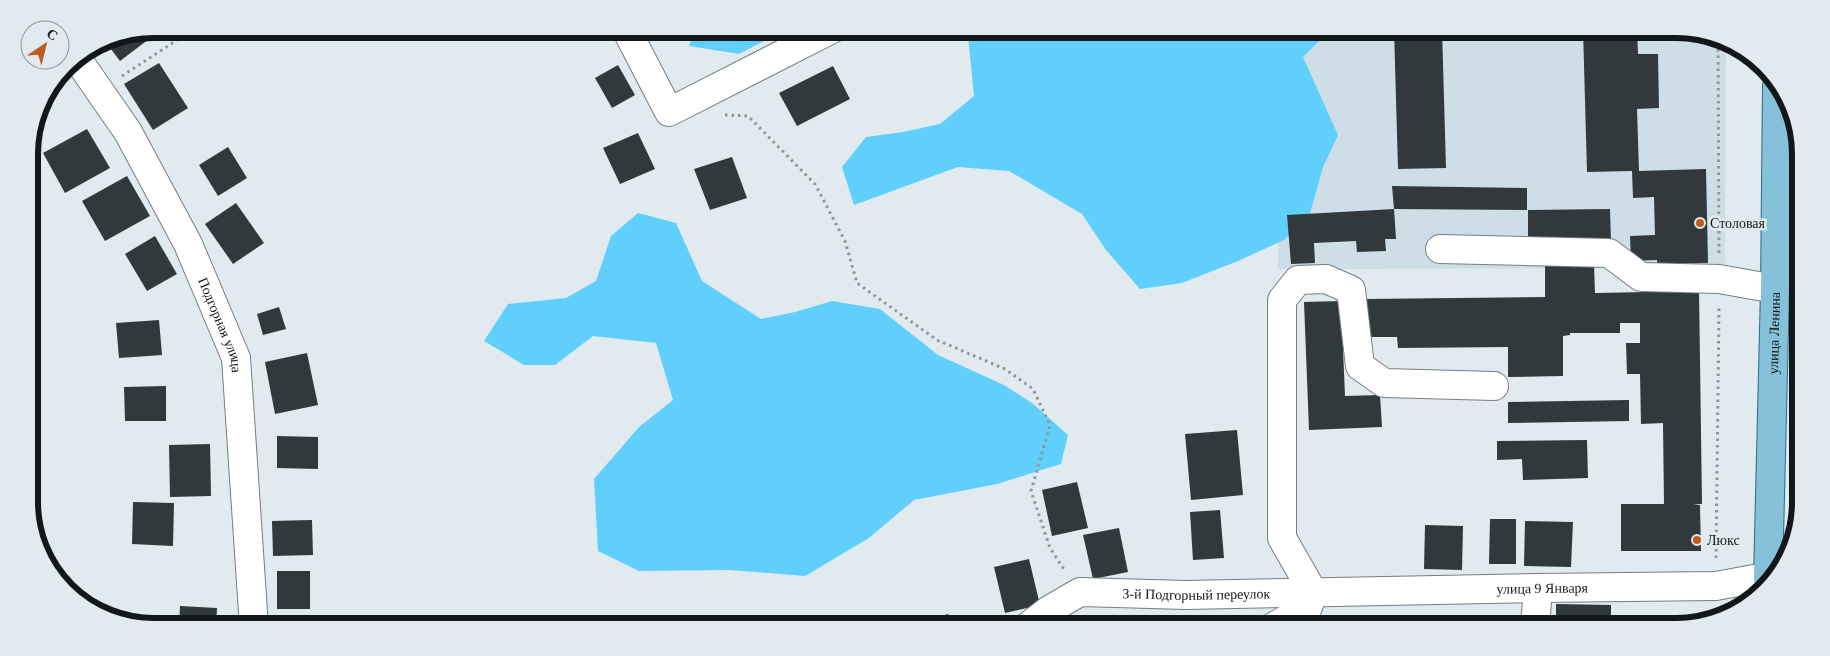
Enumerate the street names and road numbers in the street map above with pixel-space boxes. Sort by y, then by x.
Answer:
street label: Подгорная улица [195,275,245,374]
street label: улица Ленина [1765,291,1782,374]
street label: улица 9 Января [1496,580,1589,596]
street label: 3-й Подгорный переулок [1122,586,1270,603]

